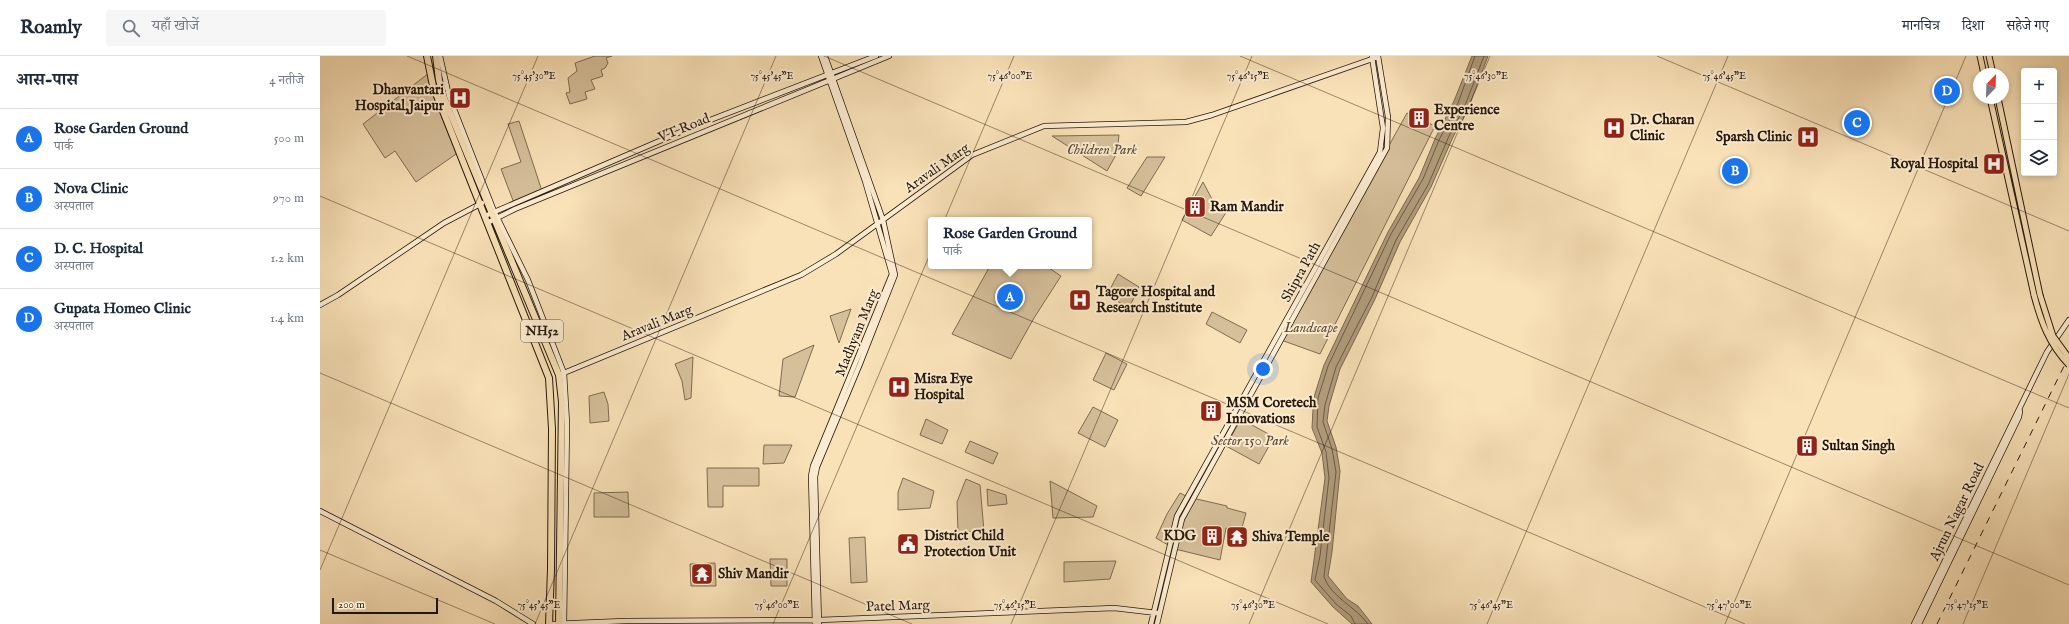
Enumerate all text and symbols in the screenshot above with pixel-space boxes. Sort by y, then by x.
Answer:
search box [106,10,386,46]
text: Roamly [20,16,82,40]
text: यहाँ खोजें [152,16,199,35]
icon: search [120,17,142,39]
text: मानचित्र [1902,17,1940,35]
text: दिशा [1962,17,1984,35]
text: सहेजे गए [2006,17,2049,35]
north arrow [1973,68,2009,104]
map controls [2021,68,2057,176]
button: + [2021,68,2057,104]
text: आस-पास [16,70,78,91]
text: 75°45'30"E [512,70,556,83]
text: 75°45'45"E [750,70,794,83]
text: 75°46'00"E [987,70,1033,83]
text: 75°46'15"E [1227,70,1269,83]
text: 75°46'30"E [1464,70,1508,83]
text: 75°46'45"E [1702,70,1746,83]
text: 4 नतीजे [269,72,304,89]
pin: D [1934,76,1960,106]
place label: Dhanvantari Hospital,Jaipur [355,81,445,115]
hospital icon: Dhanvantari Hospital,Jaipur [447,85,473,111]
place label: Experience Centre [1434,101,1500,135]
button: − [2021,104,2057,140]
building icon: Experience Centre [1406,105,1432,131]
pin: C [1844,108,1870,138]
street label: VT Road [655,109,713,147]
place label: Dr. Charan Clinic [1630,111,1695,145]
hospital icon: Dr. Charan Clinic [1601,115,1627,141]
text: Rose Garden Ground [54,119,188,138]
hospital icon: Sparsh Clinic [1795,124,1821,150]
place label: Sparsh Clinic [1716,128,1792,146]
text: A [25,130,33,147]
text: 500 m [274,130,304,147]
text: पार्क [54,138,73,155]
street label: Aravali Marg [900,139,973,198]
button: layers [2021,140,2057,176]
park label: Children Park [1067,141,1137,159]
hospital icon: Royal Hospital [1981,151,2007,177]
place label: Royal Hospital [1890,155,1979,173]
pin: B [1722,156,1748,186]
text: Nova Clinic [54,179,128,198]
text: B [25,190,33,207]
text: 970 m [273,190,304,207]
building icon: Ram Mandir [1182,194,1208,220]
text: अस्पताल [54,198,94,215]
place label: Ram Mandir [1210,198,1284,216]
popup [928,217,1092,269]
text: Rose Garden Ground [943,224,1077,243]
street label: Shipra Path [1277,238,1325,305]
text: D. C. Hospital [54,239,143,258]
text: पार्क [943,243,962,260]
text: C [24,250,34,267]
text: 1.2 km [270,250,304,267]
text: अस्पताल [54,258,94,275]
pin: A [997,282,1023,312]
place label: Tagore Hospital and Research Institute [1095,283,1216,317]
street label: Madhyam Marg [831,286,883,379]
hospital icon: Tagore Hospital and Research Institute [1067,287,1093,313]
text: Gupata Homeo Clinic [54,299,191,318]
street label: Aravali Marg [618,300,696,346]
text: D [24,310,34,327]
text: 1.4 km [270,310,304,327]
text: अस्पताल [54,318,94,335]
park label: Landscape [1283,319,1338,337]
road number: NH52 [521,320,563,342]
your location [1253,359,1273,379]
place label: Misra Eye Hospital [914,370,973,404]
hospital icon: Misra Eye Hospital [886,374,912,400]
place label: MSM Coretech Innovations [1226,394,1317,428]
building icon: MSM Coretech Innovations [1198,398,1224,424]
park label: Sector 150 Park [1211,432,1289,450]
building icon: Sultan Singh [1794,433,1820,459]
place label: Sultan Singh [1822,437,1896,455]
street label: Ajrun Nagar Road [1925,460,1989,565]
building icon: KDG [1199,523,1225,549]
temple icon: Shiva Temple [1224,524,1250,550]
place label: District Child Protection Unit [924,527,1016,561]
place label: KDG [1164,527,1197,545]
place label: Shiva Temple [1252,528,1330,546]
public building icon: District Child Protection Unit [895,531,921,557]
temple icon: Shiv Mandir [689,561,715,587]
place label: Shiv Mandir [718,565,789,583]
scale bar [332,596,438,615]
street label: Patel Marg [866,596,931,616]
text: 200 m [338,598,365,612]
text: 75°45'45"E [517,599,561,612]
text: 75°46'00"E [754,599,800,612]
text: 75°46'15"E [994,599,1036,612]
text: 75°46'30"E [1231,599,1275,612]
text: 75°46'45"E [1469,599,1513,612]
text: 75°47'00"E [1706,599,1752,612]
text: 75°47'15"E [1946,599,1988,612]

